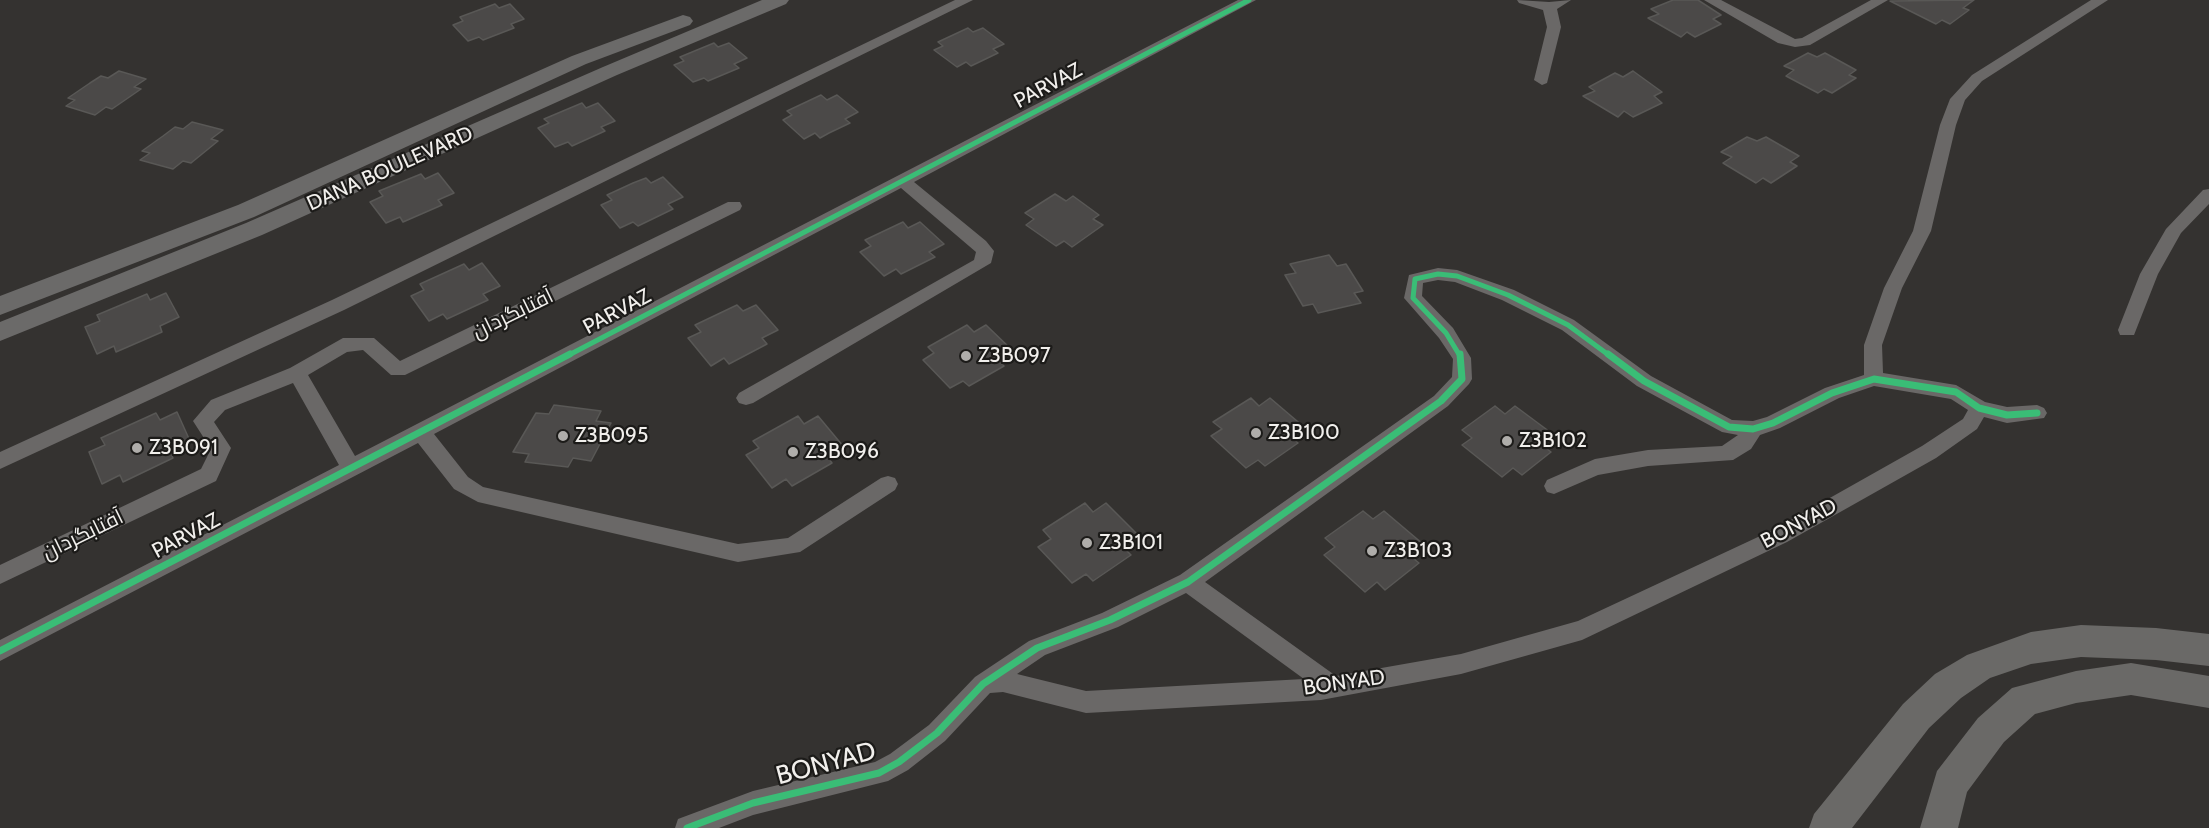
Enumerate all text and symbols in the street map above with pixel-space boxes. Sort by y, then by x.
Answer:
street label: PARVAZ [1010,58,1086,114]
street label: DANA BOULEVARD [303,121,477,217]
street label: آفتابگردان [468,284,558,344]
street label: PARVAZ [579,284,655,340]
place label: Z3B097 [978,343,1051,369]
marker: Z3B097 [959,349,973,363]
place label: Z3B100 [1268,420,1340,446]
place label: Z3B095 [575,423,648,449]
marker: Z3B100 [1249,426,1263,440]
place label: Z3B102 [1519,428,1587,454]
marker: Z3B095 [556,429,570,443]
marker: Z3B102 [1500,434,1514,448]
place label: Z3B091 [149,435,218,461]
place label: Z3B096 [805,439,879,465]
marker: Z3B091 [130,441,144,455]
marker: Z3B096 [786,445,800,459]
street label: BONYAD [1757,494,1841,554]
street label: آفتابگردان [38,505,128,565]
street label: PARVAZ [148,508,224,564]
place label: Z3B101 [1099,530,1163,556]
marker: Z3B101 [1080,536,1094,550]
place label: Z3B103 [1384,538,1452,564]
marker: Z3B103 [1365,544,1379,558]
street label: BONYAD [1302,665,1386,701]
street label: BONYAD [773,736,879,792]

